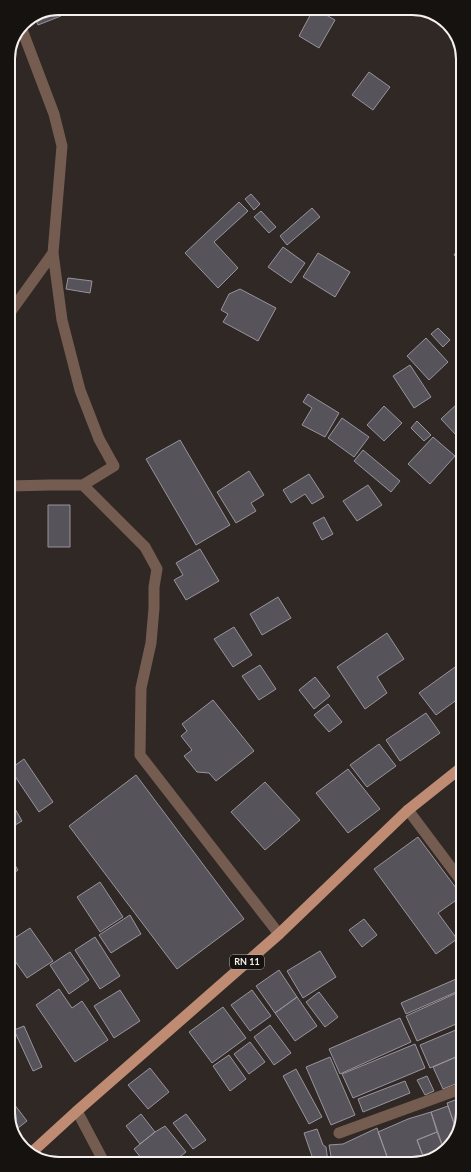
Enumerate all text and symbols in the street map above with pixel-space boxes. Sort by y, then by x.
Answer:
road number: RN 11 [230,955,264,969]

